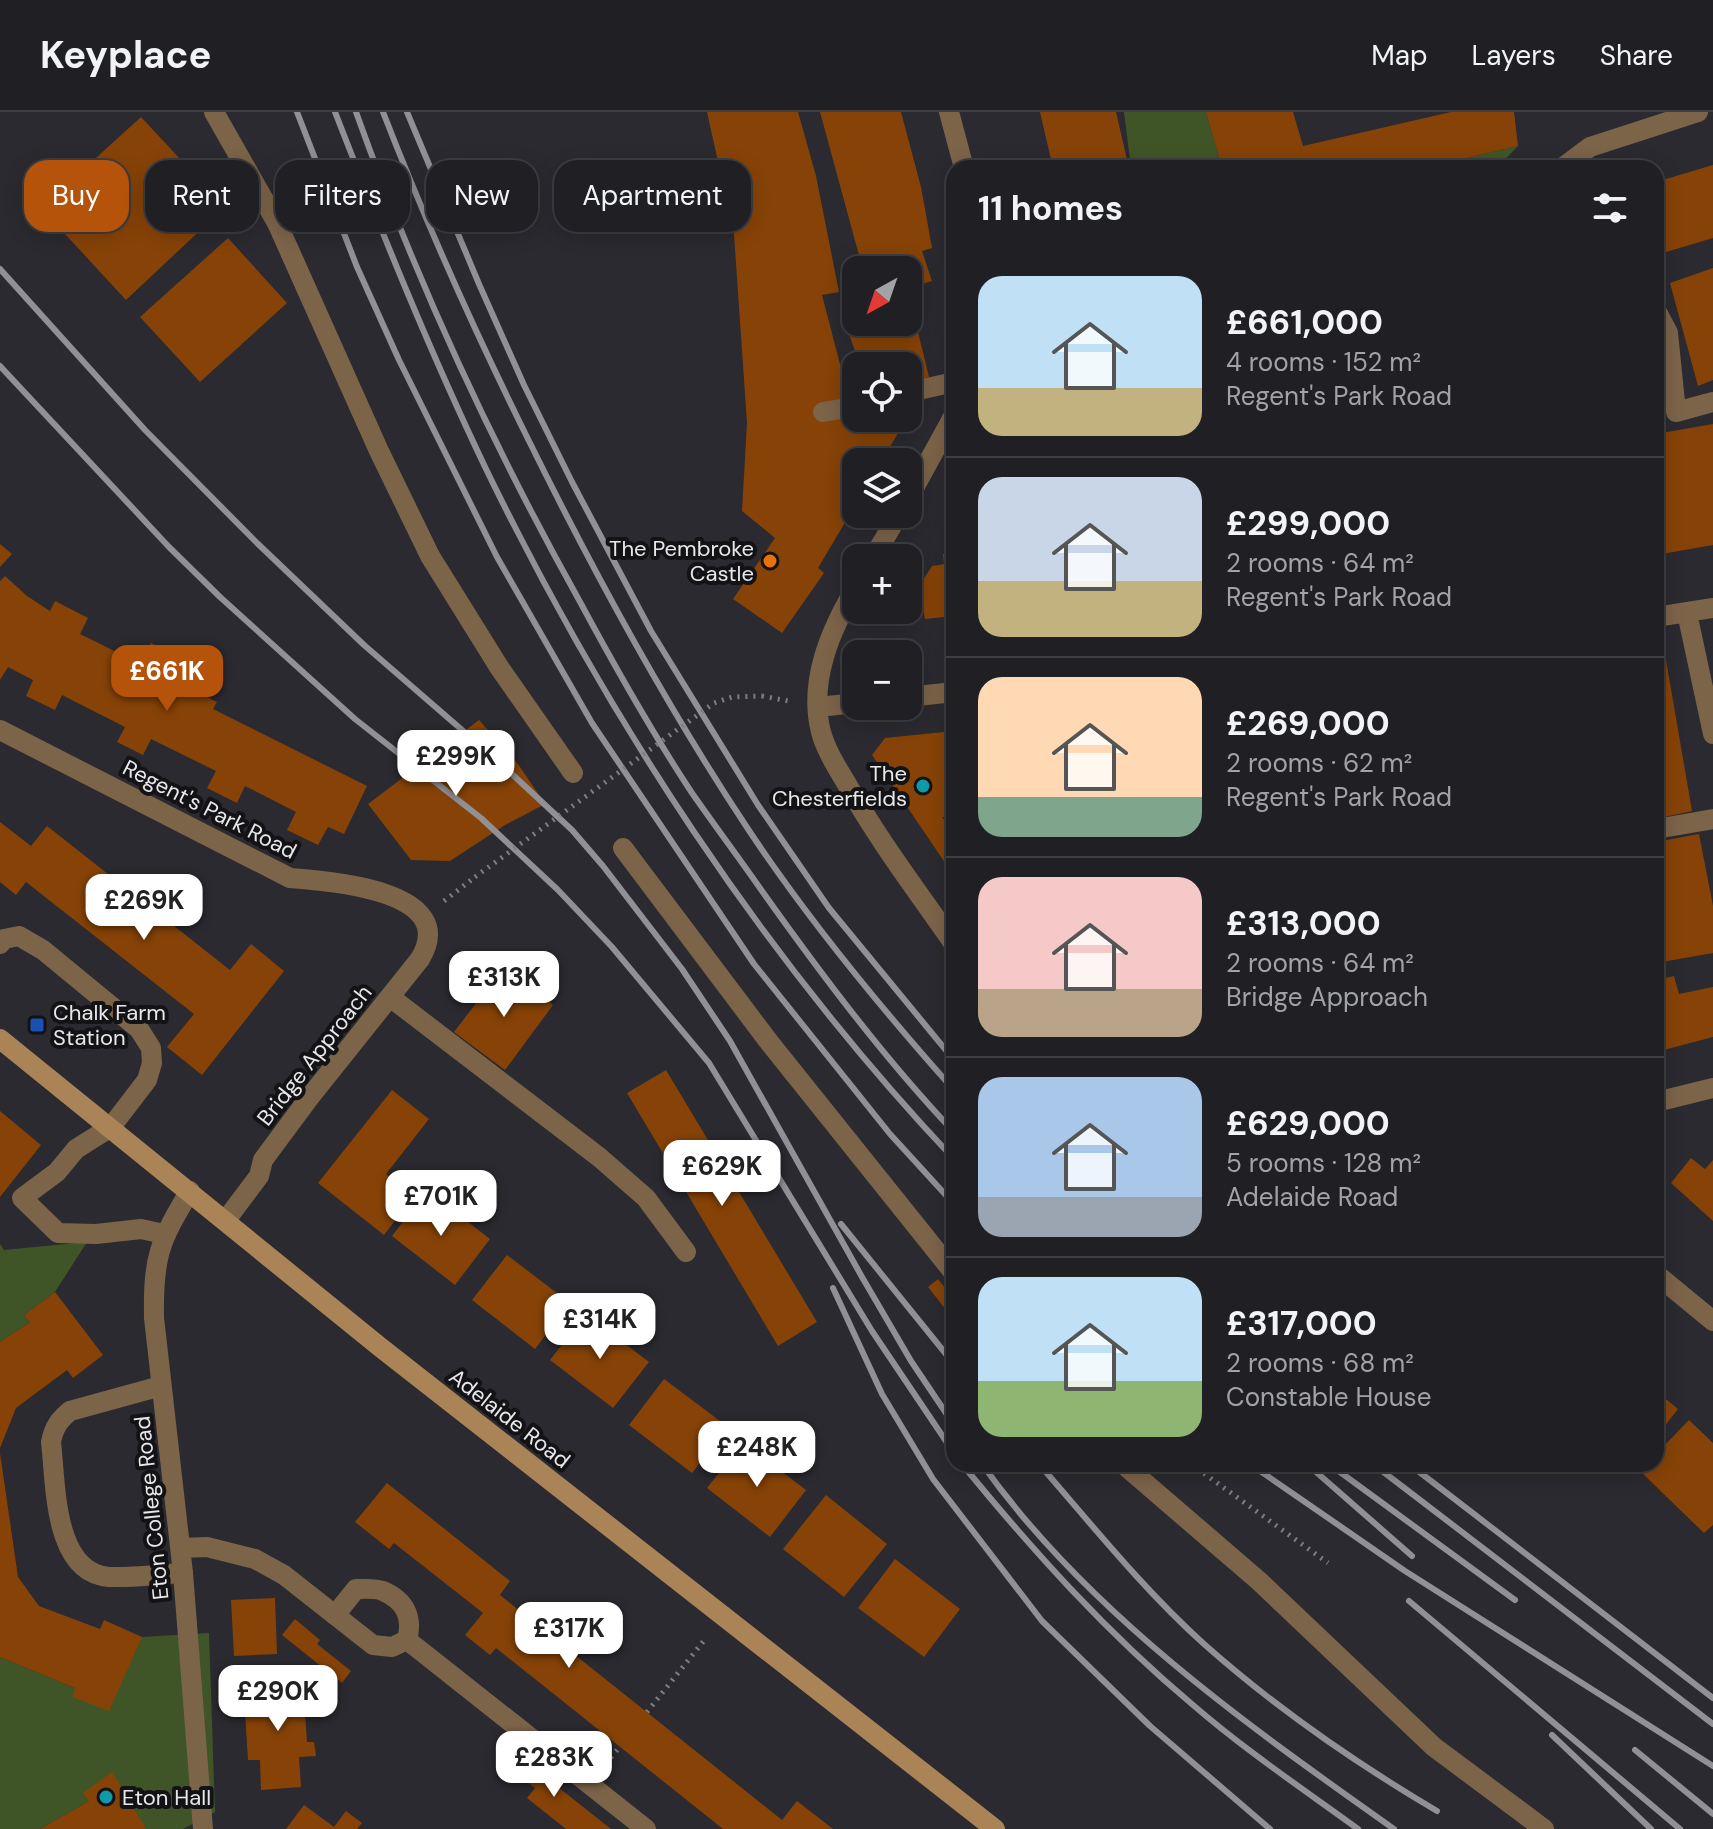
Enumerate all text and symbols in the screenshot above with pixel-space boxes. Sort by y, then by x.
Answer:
text: Keyplace [40,30,211,80]
text: Map [1371,37,1428,74]
text: Layers [1472,37,1556,74]
text: Share [1600,37,1673,74]
chip: Buy [24,160,129,232]
chip: Rent [145,160,259,232]
chip: Filters [275,160,410,232]
chip: New [426,160,538,232]
chip: Apartment [554,160,751,232]
text: 11 homes [978,186,1123,231]
icon: filters [1588,186,1632,230]
north arrow [842,256,922,336]
map controls [842,256,922,720]
text: £661,000 [1226,300,1383,345]
icon: home [1042,308,1138,404]
text: 4 rooms · 152 m² [1226,345,1421,379]
button: locate [842,352,922,432]
text: Regent's Park Road [1226,379,1452,413]
button: layers [842,448,922,528]
text: £299,000 [1226,501,1390,546]
icon: home [1042,509,1138,605]
place label: The Pembroke Castle [609,534,754,588]
button: + [842,544,922,624]
text: 2 rooms · 64 m² [1226,546,1414,580]
marker: The Pembroke Castle [761,552,779,570]
text: Regent's Park Road [1226,580,1452,614]
button: − [842,640,922,720]
pin: £661K [111,645,223,713]
text: £661K [129,654,205,688]
text: £269,000 [1226,701,1390,746]
icon: home [1042,709,1138,805]
pin: £299K [400,730,512,798]
text: £299K [415,739,497,773]
text: 2 rooms · 62 m² [1226,746,1412,780]
street label: Regent's Park Road [118,753,302,866]
place label: The Chesterfields [772,759,907,813]
marker: The Chesterfields [914,777,932,795]
text: Regent's Park Road [1226,780,1452,814]
pin: £269K [88,874,200,942]
text: £269K [104,883,184,917]
text: £313,000 [1226,901,1381,946]
icon: home [1042,909,1138,1005]
text: 2 rooms · 64 m² [1226,946,1414,980]
pin: £313K [448,951,560,1019]
text: £313K [467,960,541,994]
street label: Bridge Approach [250,979,378,1132]
text: Bridge Approach [1226,980,1428,1014]
place label: Chalk Farm Station [53,998,166,1052]
marker: Chalk Farm Station [28,1016,46,1034]
text: £629,000 [1226,1101,1390,1146]
icon: home [1042,1109,1138,1205]
pin: £629K [666,1140,778,1208]
text: 5 rooms · 128 m² [1226,1146,1421,1180]
text: £629K [682,1149,762,1183]
pin: £701K [385,1170,497,1238]
text: £701K [404,1179,478,1213]
text: Adelaide Road [1226,1180,1398,1214]
pin: £314K [544,1293,656,1361]
text: £317,000 [1226,1301,1377,1346]
text: £314K [562,1302,638,1336]
icon: home [1042,1309,1138,1405]
text: 2 rooms · 68 m² [1226,1346,1414,1380]
street label: Adelaide Road [443,1362,576,1475]
text: Constable House [1226,1380,1431,1414]
street label: Eton College Road [127,1415,176,1601]
pin: £248K [701,1421,813,1489]
text: £248K [716,1430,798,1464]
pin: £317K [513,1602,625,1670]
text: £317K [533,1611,605,1645]
pin: £290K [222,1665,334,1733]
text: £290K [237,1674,320,1708]
pin: £283K [498,1731,610,1799]
text: £283K [514,1740,594,1774]
place label: Eton Hall [122,1783,211,1812]
marker: Eton Hall [97,1788,115,1806]

